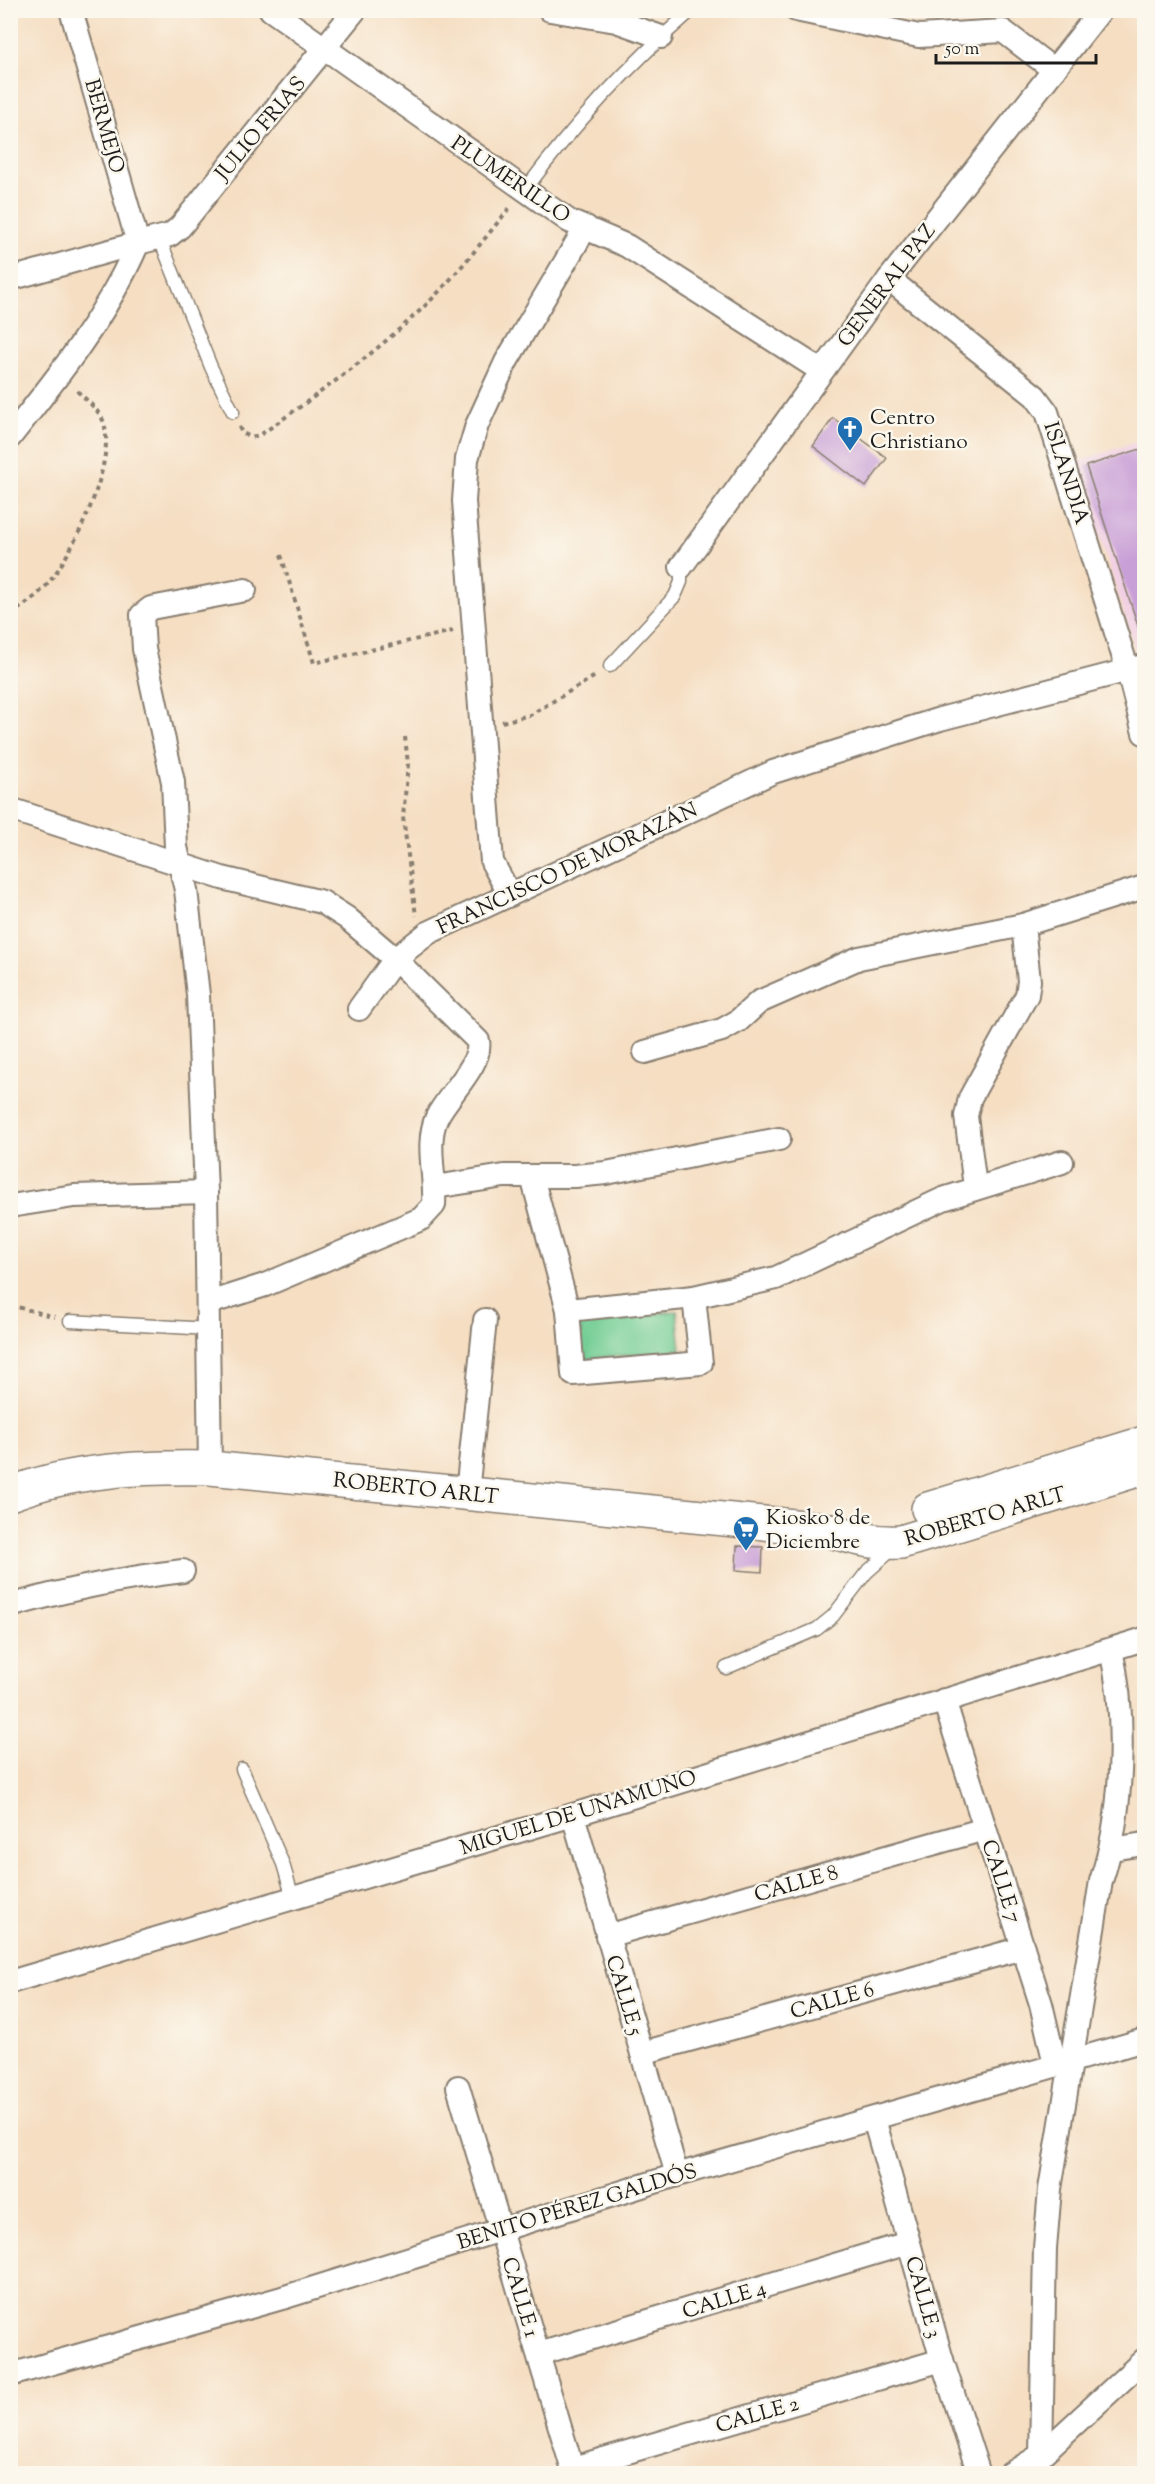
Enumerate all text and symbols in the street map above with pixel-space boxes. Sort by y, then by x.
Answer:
scale bar [936,27,1096,65]
text: 50 m [944,37,980,63]
street label: JULIO FRIAS [208,71,314,189]
street label: BERMEJO [75,76,131,177]
street label: PLUMERILLO [444,130,576,232]
street label: GENERAL PAZ [831,218,944,354]
place label: Centro Christiano [870,404,968,458]
church icon: Centro Christiano [835,414,865,452]
street label: ISLANDIA [1034,418,1096,529]
street label: FRANCISCO DE MORAZÁN [433,796,703,944]
street label: ROBERTO ARLT [331,1466,500,1514]
street label: ROBERTO ARLT [901,1481,1070,1555]
place label: Kiosko 8 de Diciembre [766,1504,870,1558]
supermarket icon: Kiosko 8 de Diciembre [731,1514,761,1552]
street label: MIGUEL DE UNAMUNO [457,1764,701,1864]
street label: CALLE 7 [973,1836,1028,1928]
street label: CALLE 8 [751,1859,842,1911]
street label: CALLE 5 [597,1952,650,2040]
street label: CALLE 6 [787,1976,878,2028]
street label: BENITO PÉREZ GALDÓS [454,2157,701,2259]
street label: CALLE 3 [896,2253,948,2342]
street label: CALLE 1 [493,2254,546,2342]
street label: CALLE 4 [679,2274,770,2328]
street label: CALLE 2 [712,2390,803,2442]

